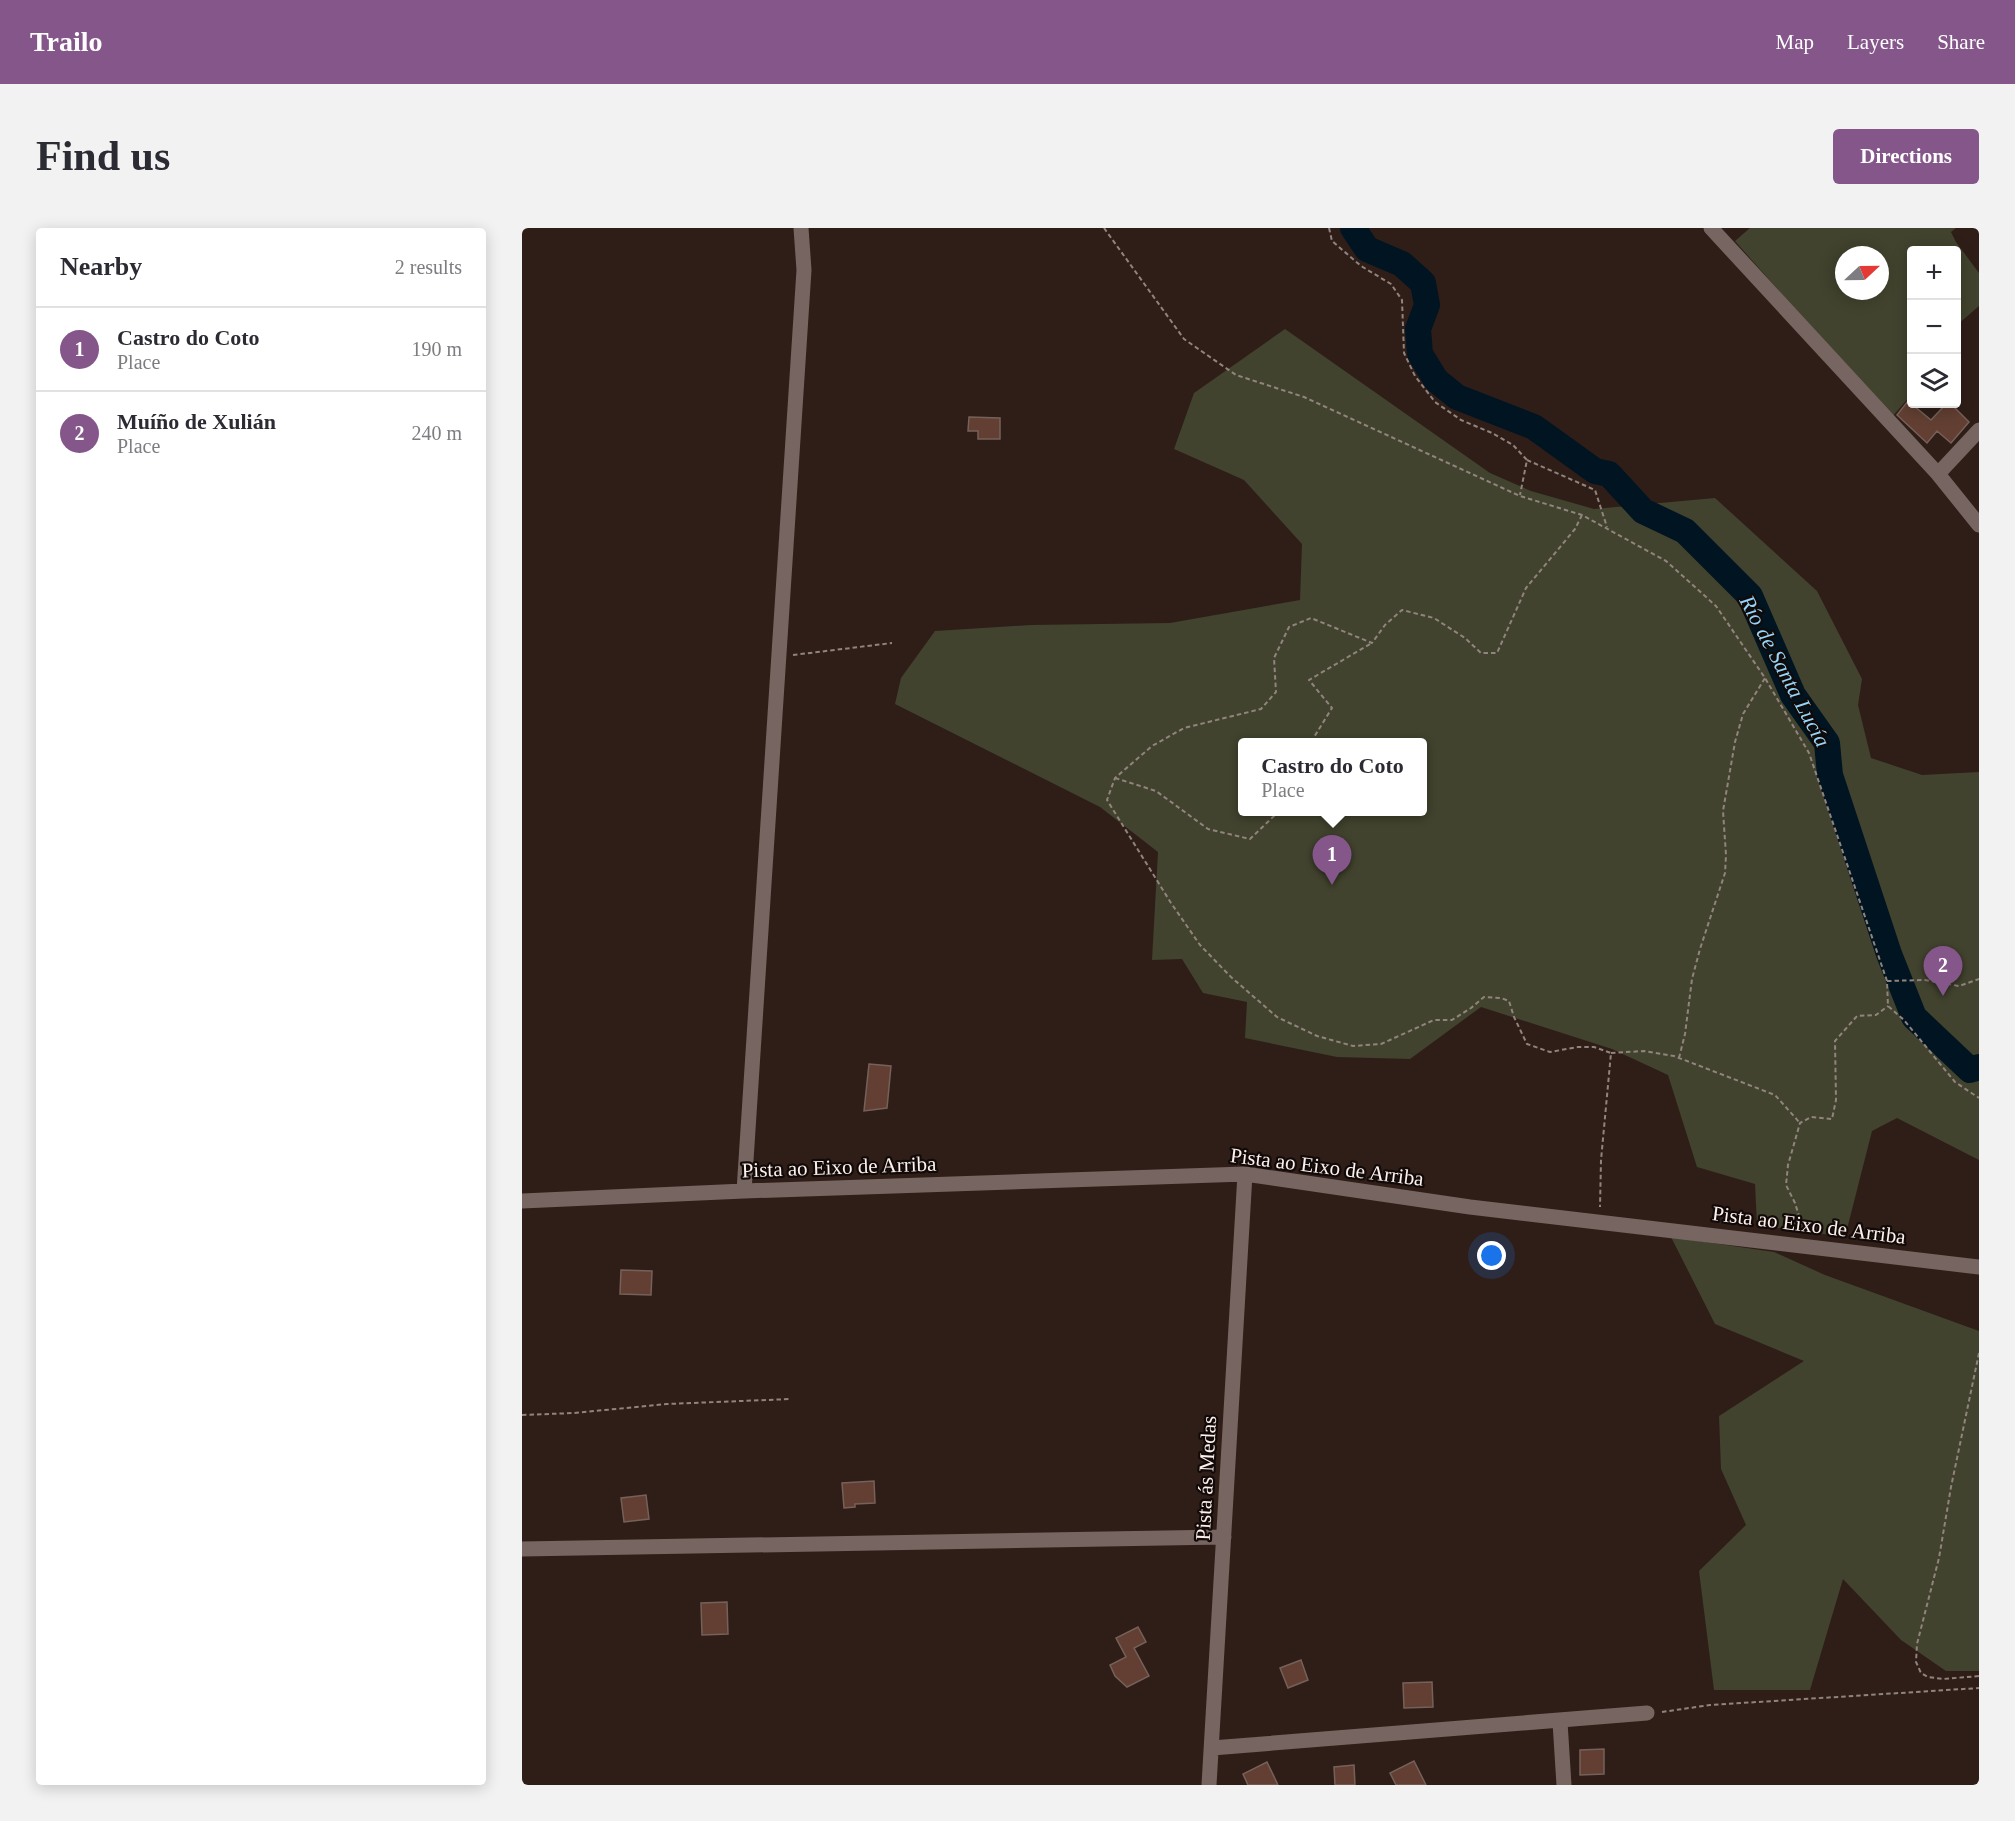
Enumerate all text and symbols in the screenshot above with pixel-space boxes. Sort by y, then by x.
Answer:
text: Trailo [30,26,103,57]
text: Map [1776,30,1814,54]
text: Layers [1847,30,1904,54]
text: Share [1937,30,1985,54]
button: Directions [1833,129,1979,184]
text: Find us [36,133,170,179]
north arrow [1835,246,1889,300]
map controls [1907,246,1961,408]
button: + [1907,246,1961,300]
text: Nearby [60,252,142,281]
text: 2 results [395,256,462,278]
button: − [1907,300,1961,354]
text: Castro do Coto [117,325,260,350]
text: 1 [75,338,85,360]
text: 190 m [411,338,462,360]
text: Place [117,351,160,373]
button: layers [1907,354,1961,408]
text: Muíño de Xulián [117,409,276,434]
text: 2 [75,422,85,444]
text: 240 m [411,422,462,444]
text: Place [117,435,160,457]
water label: Río de Santa Lucía [1734,590,1835,751]
popup [1238,738,1427,816]
text: Castro do Coto [1261,753,1404,778]
text: Place [1261,779,1305,801]
pin: 1 [1312,836,1352,885]
pin: 2 [1924,946,1962,996]
street label: Pista ao Eixo de Arriba [1229,1143,1426,1191]
street label: Pista ao Eixo de Arriba [741,1152,937,1182]
street label: Pista ao Eixo de Arriba [1711,1201,1908,1249]
your location [1477,1241,1506,1270]
street label: Pista ás Medas [1191,1415,1221,1541]

